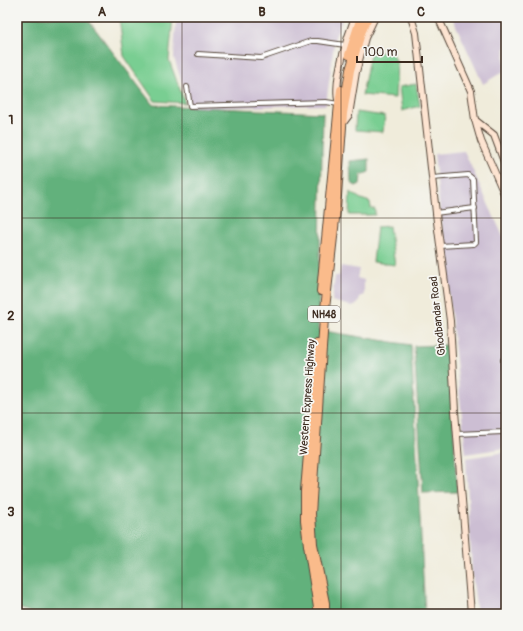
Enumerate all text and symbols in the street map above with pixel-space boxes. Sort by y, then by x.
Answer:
text: A [98,4,107,20]
text: B [258,4,266,20]
text: C [417,4,425,20]
scale bar [357,38,422,64]
text: 100 m [363,45,398,60]
text: 1 [8,112,14,128]
street label: Ghodbandar Road [427,276,448,356]
road number: NH48 [308,306,340,322]
text: 2 [7,308,15,324]
street label: Western Express Highway [297,338,318,456]
text: 3 [7,504,15,520]

